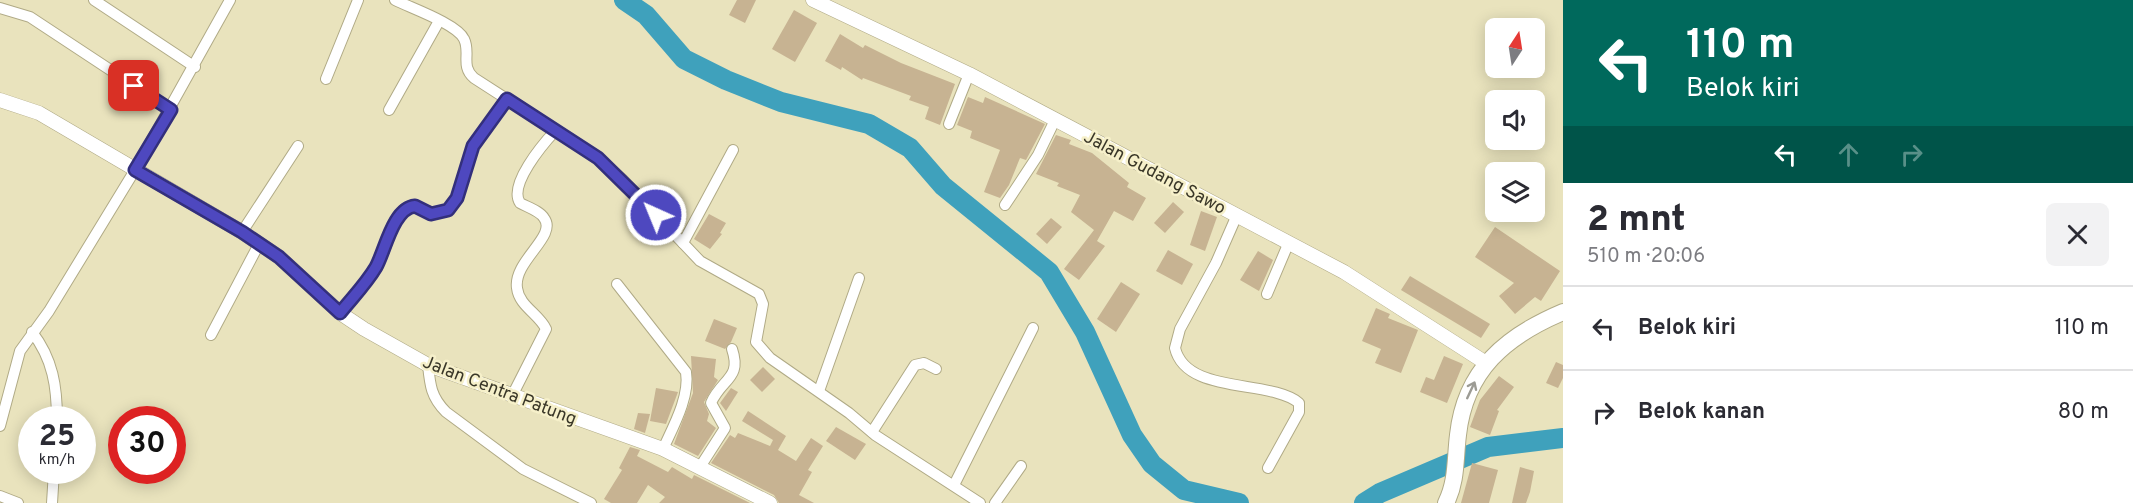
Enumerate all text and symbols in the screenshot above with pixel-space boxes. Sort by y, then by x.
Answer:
north arrow [1485,18,1545,78]
map controls [1485,18,1545,222]
text: 110 m [1686,20,1795,73]
icon: left [1587,24,1665,102]
pin [108,60,159,111]
icon: arrive [117,69,150,102]
text: Belok kiri [1686,72,1800,106]
button: sound [1485,90,1545,150]
street label: Jalan Gudang Sawo [1079,126,1229,221]
icon: left [1769,138,1802,171]
icon: ahead [1832,138,1865,171]
icon: right [1895,138,1928,171]
button: layers [1485,162,1545,222]
position arrow [624,183,688,247]
text: 2 mnt [1587,198,1686,244]
button: close [2046,203,2109,266]
text: 510 m · 20:06 [1587,244,1705,270]
icon: left [1587,312,1620,345]
text: Belok kiri [1638,315,1736,342]
text: 110 m [2055,315,2109,342]
street label: Jalan Centra Patung [419,351,580,431]
one-way arrow [1466,381,1477,399]
icon: right [1587,396,1620,429]
text: Belok kanan [1638,399,1765,426]
text: 80 m [2058,399,2109,426]
speed limit sign: 30 [108,406,186,484]
text: 25 [39,419,75,456]
text: km/h [39,451,75,470]

